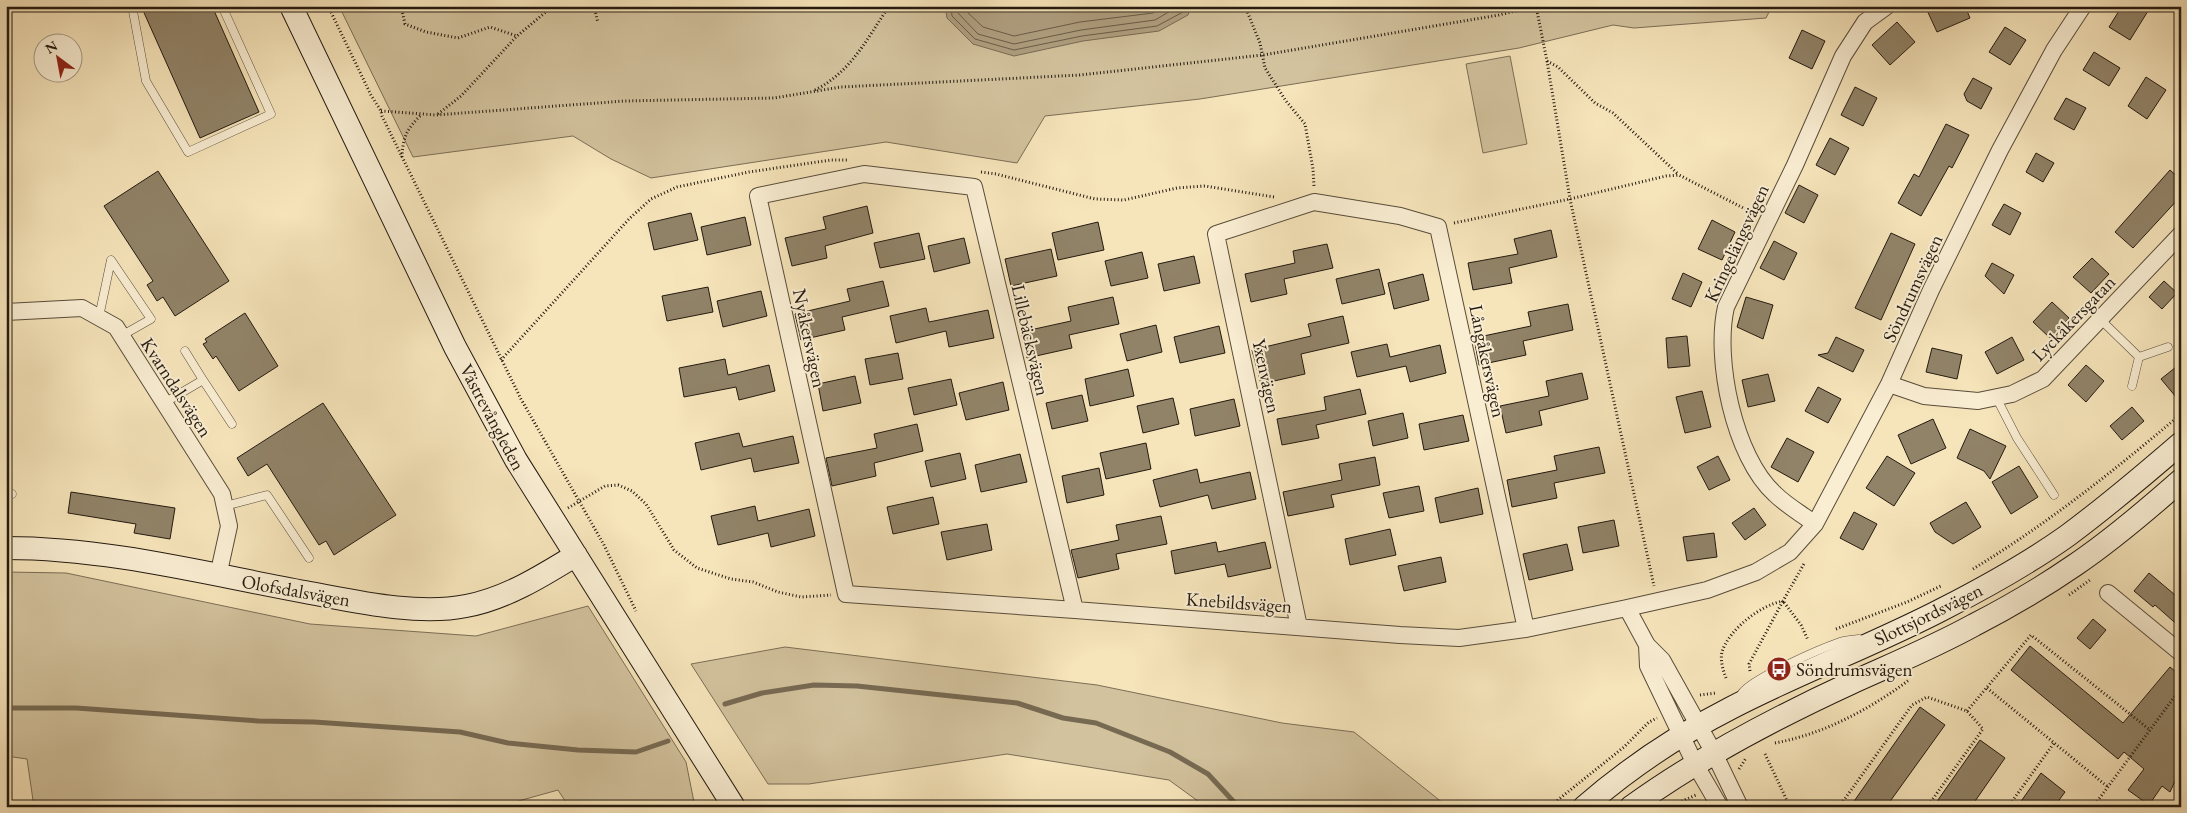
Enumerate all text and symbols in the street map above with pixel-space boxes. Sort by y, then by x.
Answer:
north arrow [32,32,82,82]
text: N [42,36,61,58]
street label: Kringelängsvägen [1698,180,1775,306]
street label: Söndrumsvägen [1877,230,1948,346]
street label: Lyckåkersgatan [2026,270,2121,367]
street label: Lillebäcksvägen [1006,282,1055,398]
street label: Nyåkersvägen [787,286,832,390]
street label: Långåkersvägen [1463,302,1512,420]
street label: Kvarndalsvägen [135,333,218,442]
street label: Yxenvägen [1246,337,1287,416]
street label: Västrevångleden [454,360,531,475]
street label: Olofsdalsvägen [240,569,352,612]
street label: Slottsjordsvägen [1870,577,1987,652]
street label: Knebildsvägen [1185,586,1293,619]
bus stop icon: Söndrumsvägen [1766,656,1792,682]
place label: Söndrumsvägen [1796,657,1913,682]

